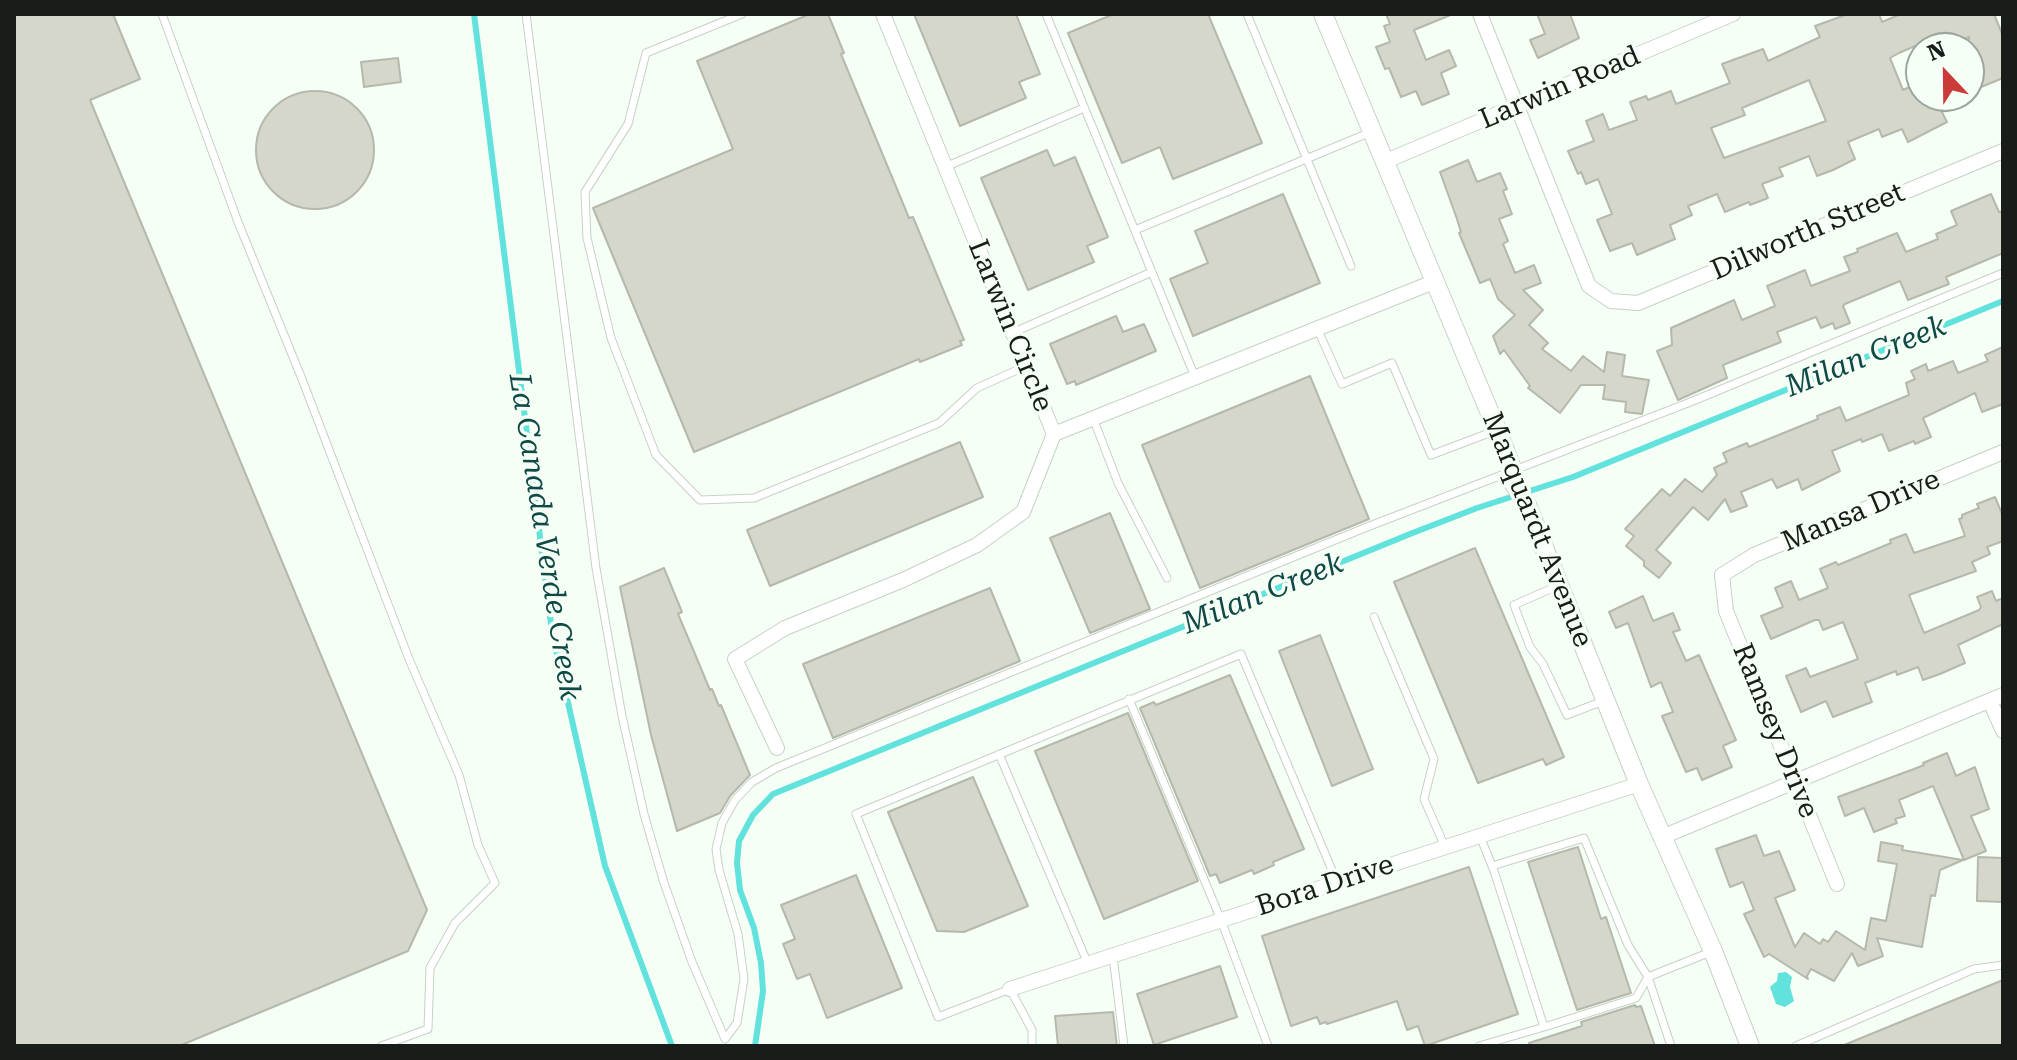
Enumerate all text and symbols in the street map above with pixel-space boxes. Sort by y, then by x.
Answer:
north arrow [1905,32,1985,112]
text: N [1924,36,1949,66]
street label: Larwin Road [1475,39,1645,137]
street label: Dilworth Street [1706,176,1910,288]
street label: Larwin Circle [960,235,1060,417]
water label: Milan Creek [1780,308,1952,406]
water label: La Canada Verde Creek [500,371,588,703]
street label: Marquardt Avenue [1475,408,1599,652]
street label: Mansa Drive [1777,463,1945,559]
water label: Milan Creek [1177,545,1349,643]
street label: Ramsey Drive [1725,639,1825,823]
street label: Bora Drive [1252,848,1398,924]

